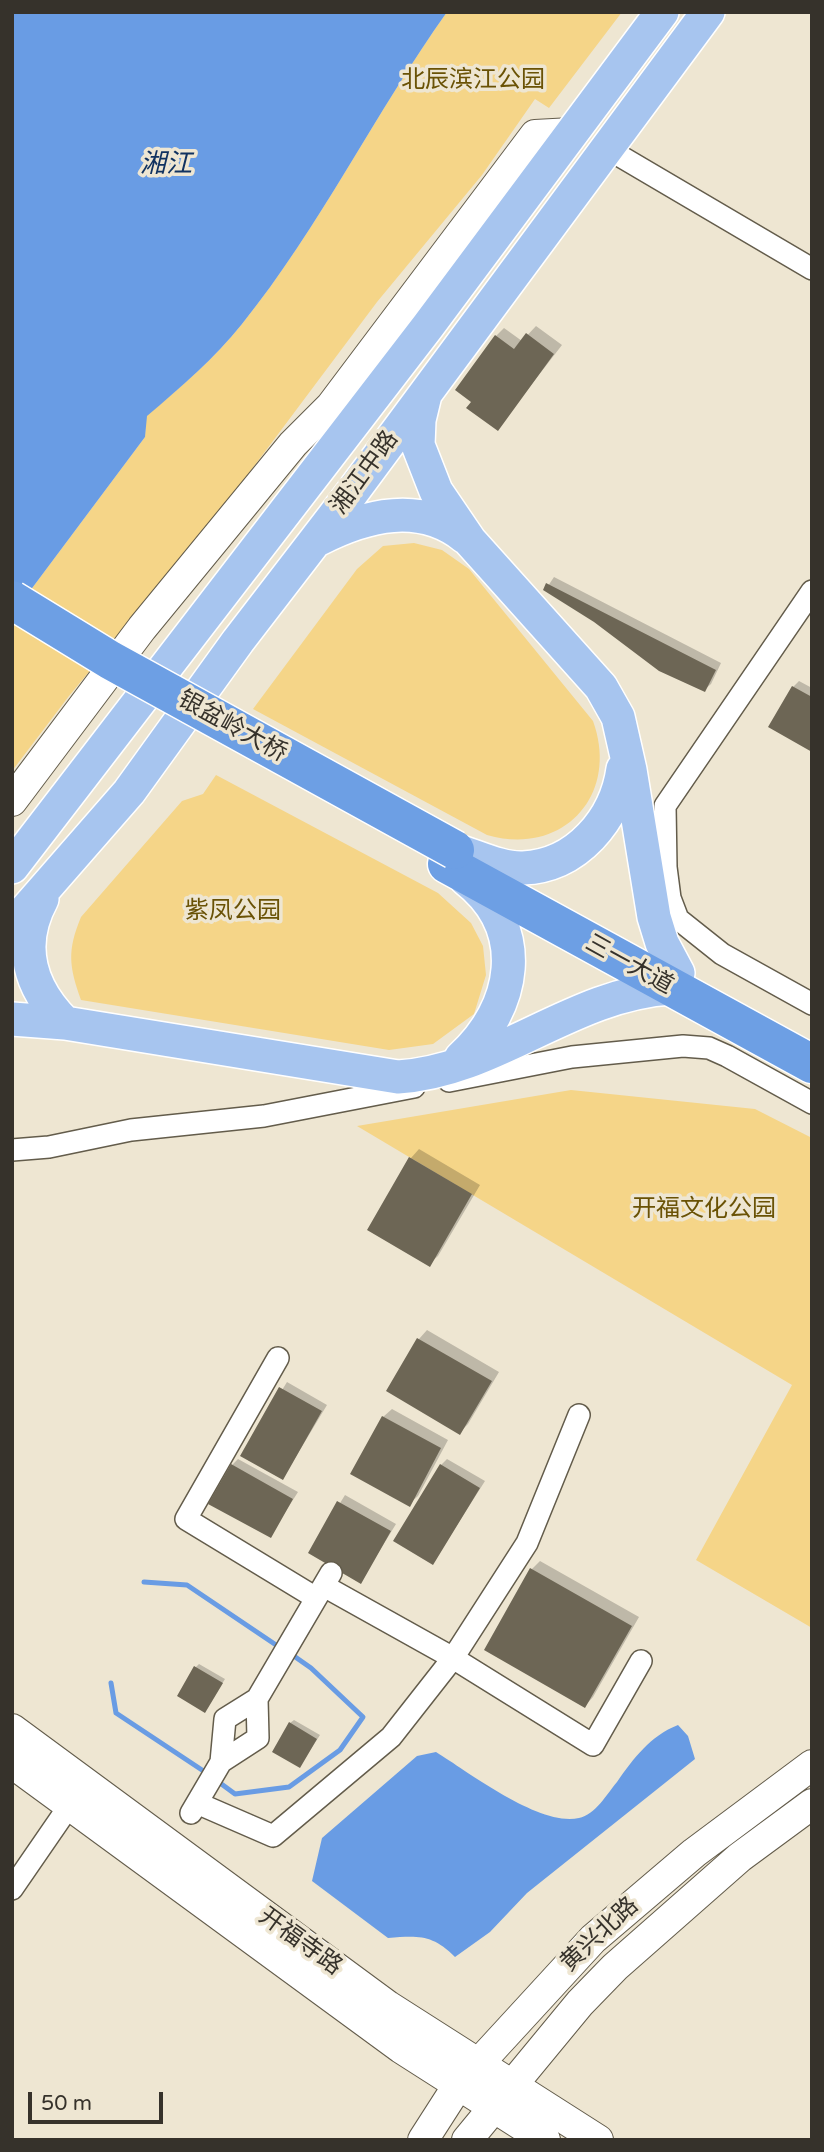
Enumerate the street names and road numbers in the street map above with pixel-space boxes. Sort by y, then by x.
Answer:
street label: 湘江中路 [325,426,405,520]
street label: 银盆岭大桥 [173,685,291,769]
street label: 三一大道 [580,929,678,1001]
street label: 黄兴北路 [555,1892,645,1978]
street label: 开福寺路 [253,1902,347,1982]

